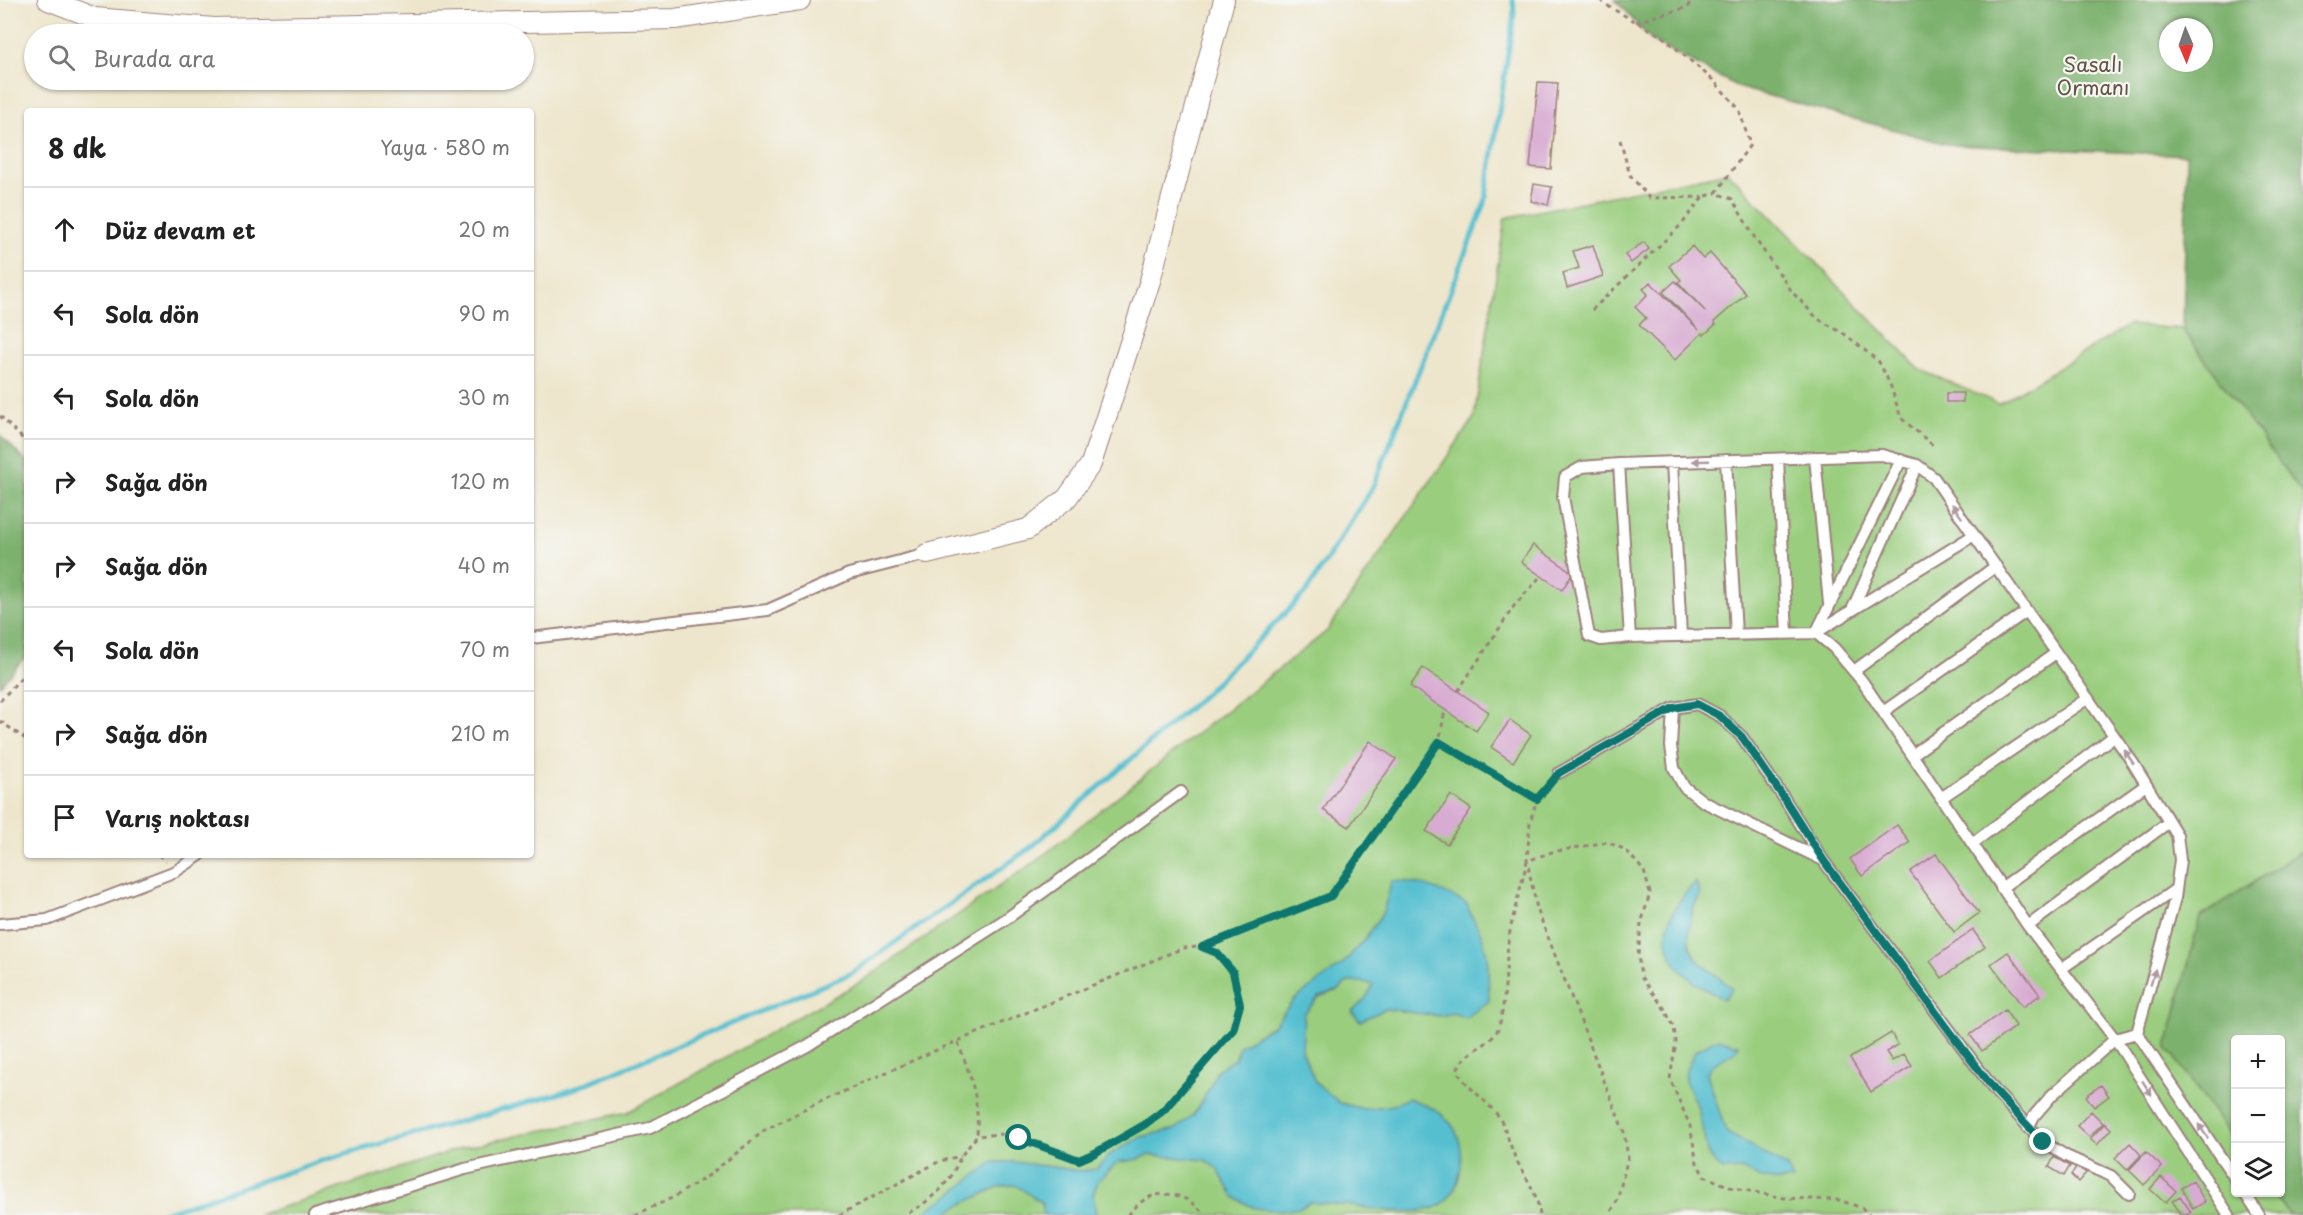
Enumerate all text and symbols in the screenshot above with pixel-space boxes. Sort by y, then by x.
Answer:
north arrow [2159,18,2213,72]
search box [24,24,534,90]
icon: search [45,41,78,74]
text: Burada ara [93,41,215,74]
park label: Sasalı Ormanı [2057,49,2129,102]
text: 8 dk [48,128,106,167]
text: Yaya · 580 m [380,132,510,162]
icon: ahead [48,213,81,246]
text: Düz devam et [105,213,256,246]
text: 20 m [458,214,510,244]
icon: left [48,297,81,330]
text: Sola dön [105,297,199,330]
text: 90 m [459,298,510,328]
icon: left [48,381,81,414]
text: Sola dön [105,381,199,414]
text: 30 m [457,382,510,412]
one-way arrow [1692,456,1711,466]
icon: right [48,465,81,498]
text: Sağa dön [105,465,208,498]
text: 120 m [451,466,510,496]
one-way arrow [1951,504,1963,520]
icon: right [48,549,81,582]
text: Sağa dön [105,549,208,582]
text: 40 m [458,550,510,580]
icon: left [48,633,81,666]
text: Sola dön [105,633,199,666]
text: 70 m [460,634,510,664]
icon: right [48,717,81,750]
text: Sağa dön [105,717,208,750]
text: 210 m [451,718,510,748]
one-way arrow [2123,750,2135,766]
icon: arrive [48,801,81,834]
text: Varış noktası [105,801,250,834]
one-way arrow [2149,968,2158,986]
map controls [2231,1035,2285,1197]
button: + [2231,1035,2285,1089]
one-way arrow [2141,1080,2152,1096]
button: − [2231,1089,2285,1143]
route start [1005,1124,1031,1150]
one-way arrow [2197,1124,2209,1140]
route end [2029,1128,2055,1154]
button: layers [2231,1143,2285,1197]

